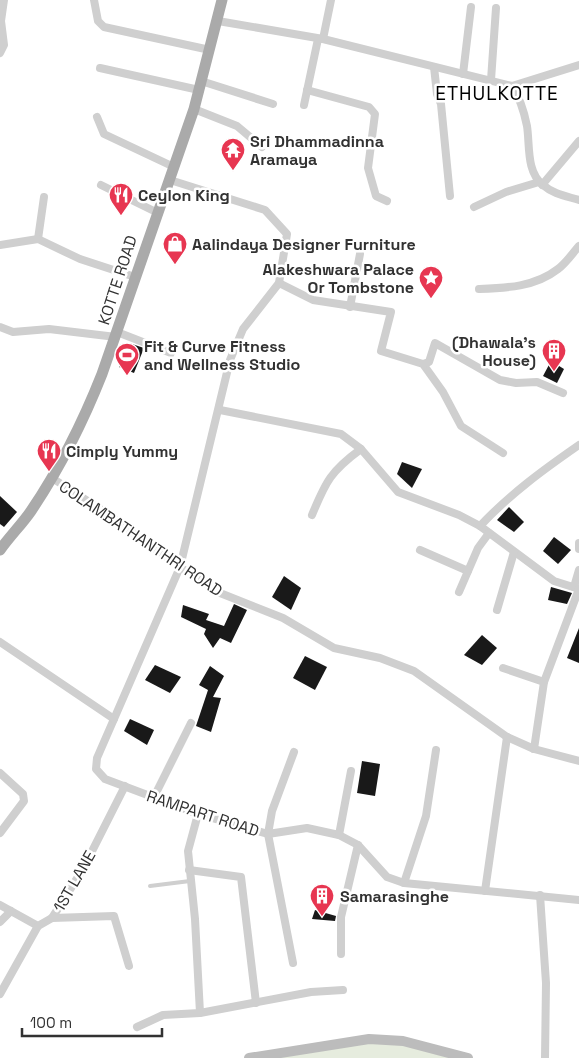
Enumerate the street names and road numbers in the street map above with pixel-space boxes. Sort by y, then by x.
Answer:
street label: KOTTE ROAD [93,233,142,328]
street label: COLAMBATHANTHRI ROAD [55,476,227,601]
street label: RAMPART ROAD [144,785,262,842]
street label: 1ST LANE [48,847,100,916]

